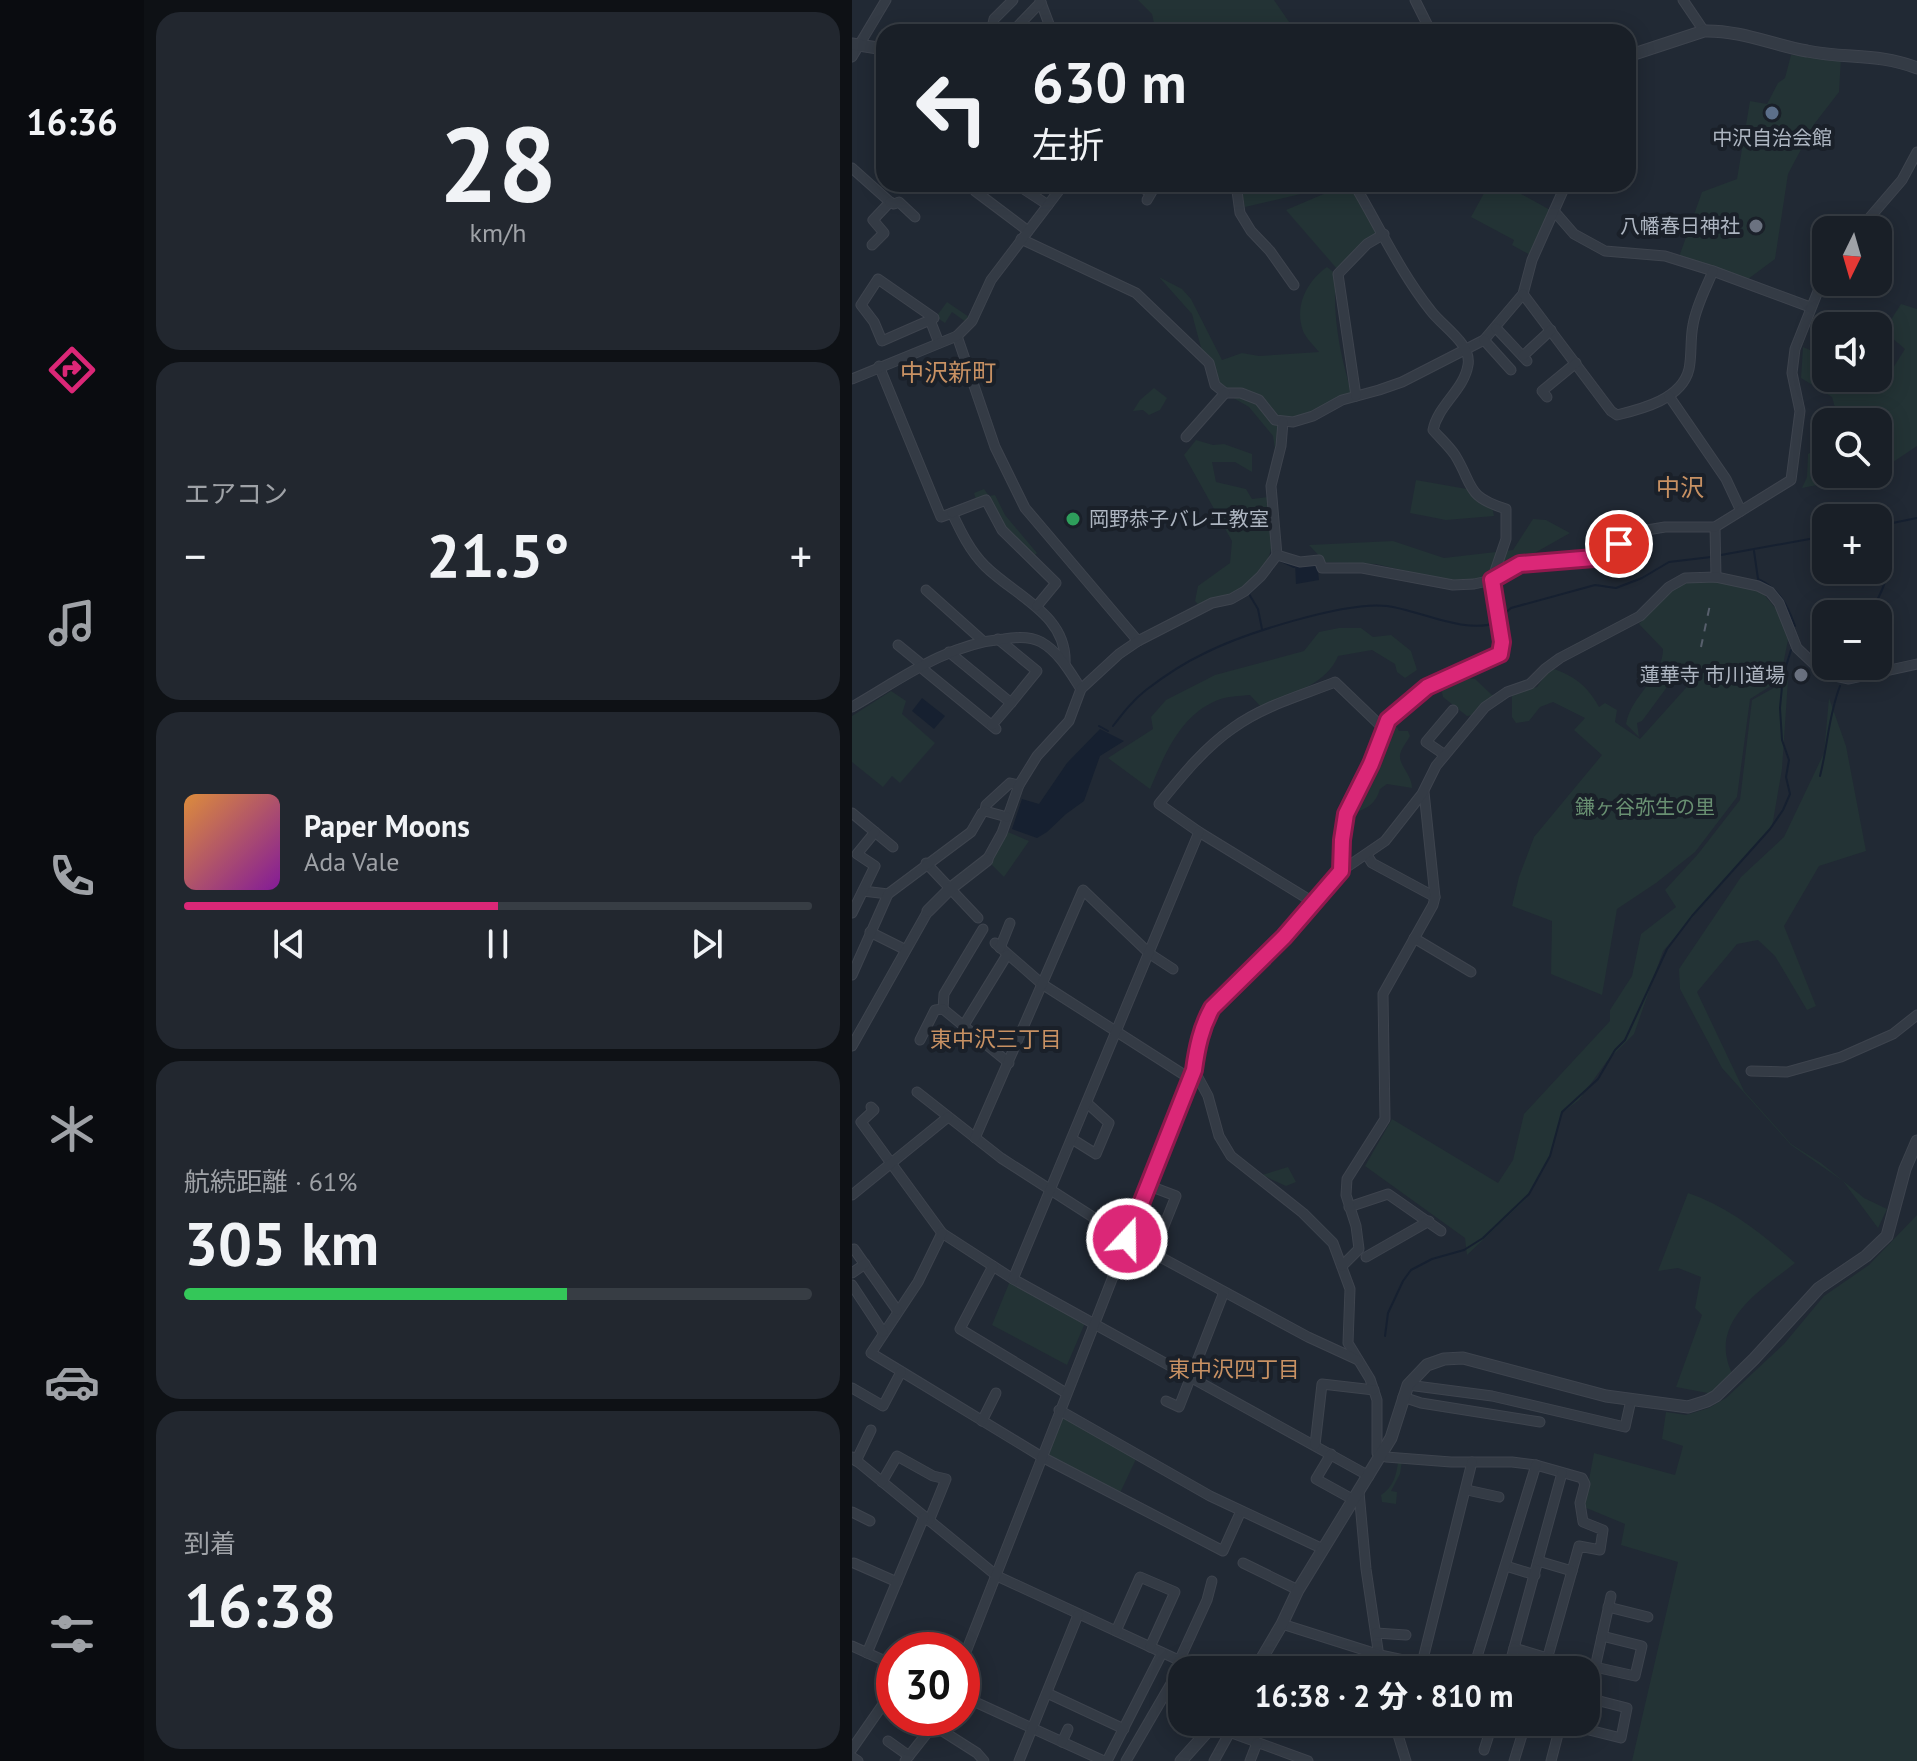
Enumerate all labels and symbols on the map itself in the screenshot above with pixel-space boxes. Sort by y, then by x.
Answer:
marker: 中沢自治会館 [1763,104,1781,122]
place label: 中沢自治会館 [1712,125,1832,151]
place label: 八幡春日神社 [1620,213,1740,239]
north arrow [1812,216,1892,296]
marker: 八幡春日神社 [1747,217,1765,235]
district label: 中沢新町 [900,357,996,388]
district label: 中沢 [1656,472,1704,503]
place label: 岡野恭子バレエ教室 [1089,506,1269,532]
marker: 岡野恭子バレエ教室 [1064,510,1082,528]
pin [1585,510,1653,578]
place label: 蓮華寺 市川道場 [1640,662,1785,688]
marker: 蓮華寺 市川道場 [1792,666,1810,684]
park label: 鎌ヶ谷弥生の里 [1575,794,1715,820]
district label: 東中沢三丁目 [930,1025,1062,1053]
position arrow [1085,1197,1169,1281]
district label: 東中沢四丁目 [1168,1355,1300,1383]
speed limit sign: 30 [876,1632,980,1736]

